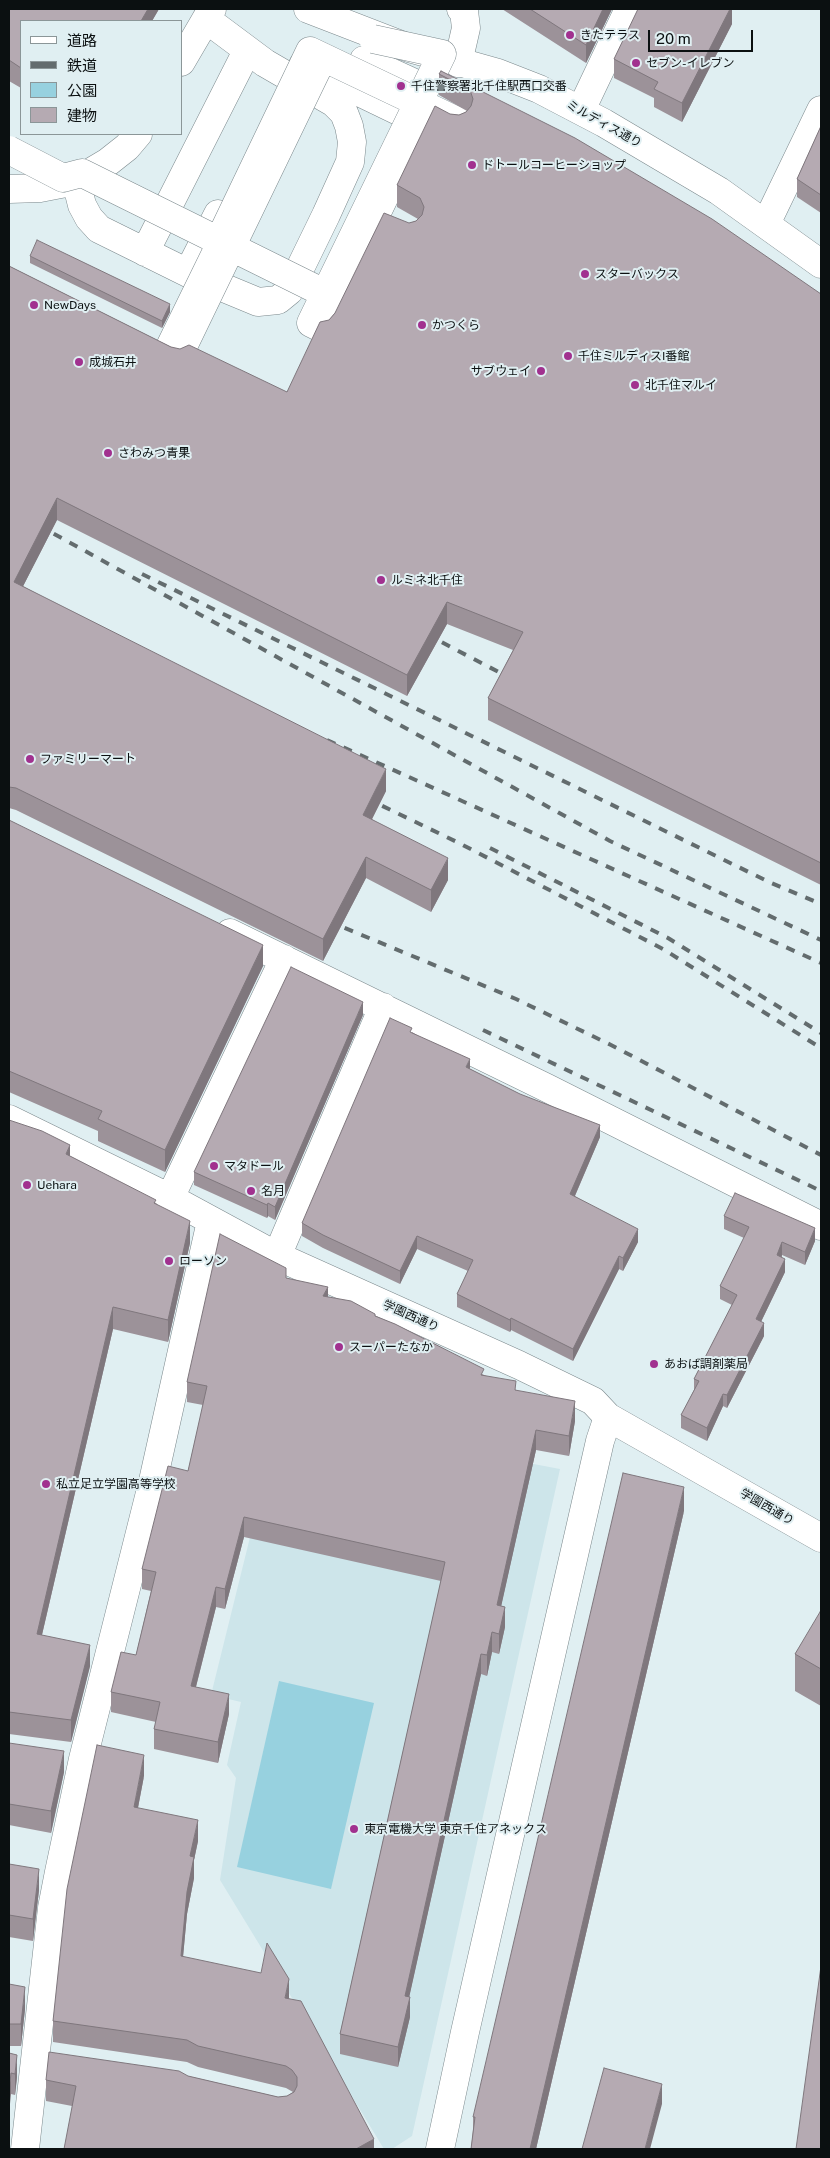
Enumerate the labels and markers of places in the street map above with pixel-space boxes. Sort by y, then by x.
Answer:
place label: きたテラス [580,28,640,42]
marker: きたテラス [564,29,576,41]
place label: セブン-イレブン [646,56,735,70]
marker: セブン-イレブン [630,57,642,69]
place label: 千住警察署北千住駅西口交番 [411,79,567,93]
marker: 千住警察署北千住駅西口交番 [395,80,407,92]
place label: ドトールコーヒーショップ [482,158,626,172]
marker: ドトールコーヒーショップ [466,159,478,171]
place label: スターバックス [595,267,679,281]
marker: スターバックス [579,268,591,280]
place label: NewDays [44,298,96,312]
marker: NewDays [28,299,40,311]
place label: かつくら [432,318,480,332]
marker: かつくら [416,319,428,331]
place label: 千住ミルディスI番館 [578,349,689,363]
marker: 千住ミルディスI番館 [562,350,574,362]
place label: 成城石井 [89,355,137,369]
marker: 成城石井 [73,356,85,368]
place label: サブウェイ [471,364,531,378]
marker: サブウェイ [535,365,547,377]
place label: 北千住マルイ [645,378,717,392]
marker: 北千住マルイ [629,379,641,391]
place label: さわみつ青果 [118,446,190,460]
marker: さわみつ青果 [102,447,114,459]
place label: ルミネ北千住 [391,573,463,587]
marker: ルミネ北千住 [375,574,387,586]
place label: ファミリーマート [40,752,136,766]
marker: ファミリーマート [24,753,36,765]
place label: マタドール [224,1159,284,1173]
marker: マタドール [208,1160,220,1172]
place label: Uehara [37,1178,77,1192]
marker: Uehara [21,1179,33,1191]
place label: 名月 [261,1184,285,1198]
marker: 名月 [245,1185,257,1197]
place label: ローソン [179,1254,227,1268]
marker: ローソン [163,1255,175,1267]
place label: スーパーたなか [349,1340,433,1354]
marker: スーパーたなか [333,1341,345,1353]
place label: あおば調剤薬局 [664,1357,748,1371]
marker: あおば調剤薬局 [648,1358,660,1370]
place label: 私立足立学園高等学校 [56,1477,176,1491]
marker: 私立足立学園高等学校 [40,1478,52,1490]
place label: 東京電機大学 東京千住アネックス [364,1822,547,1836]
marker: 東京電機大学 東京千住アネックス [348,1823,360,1835]

